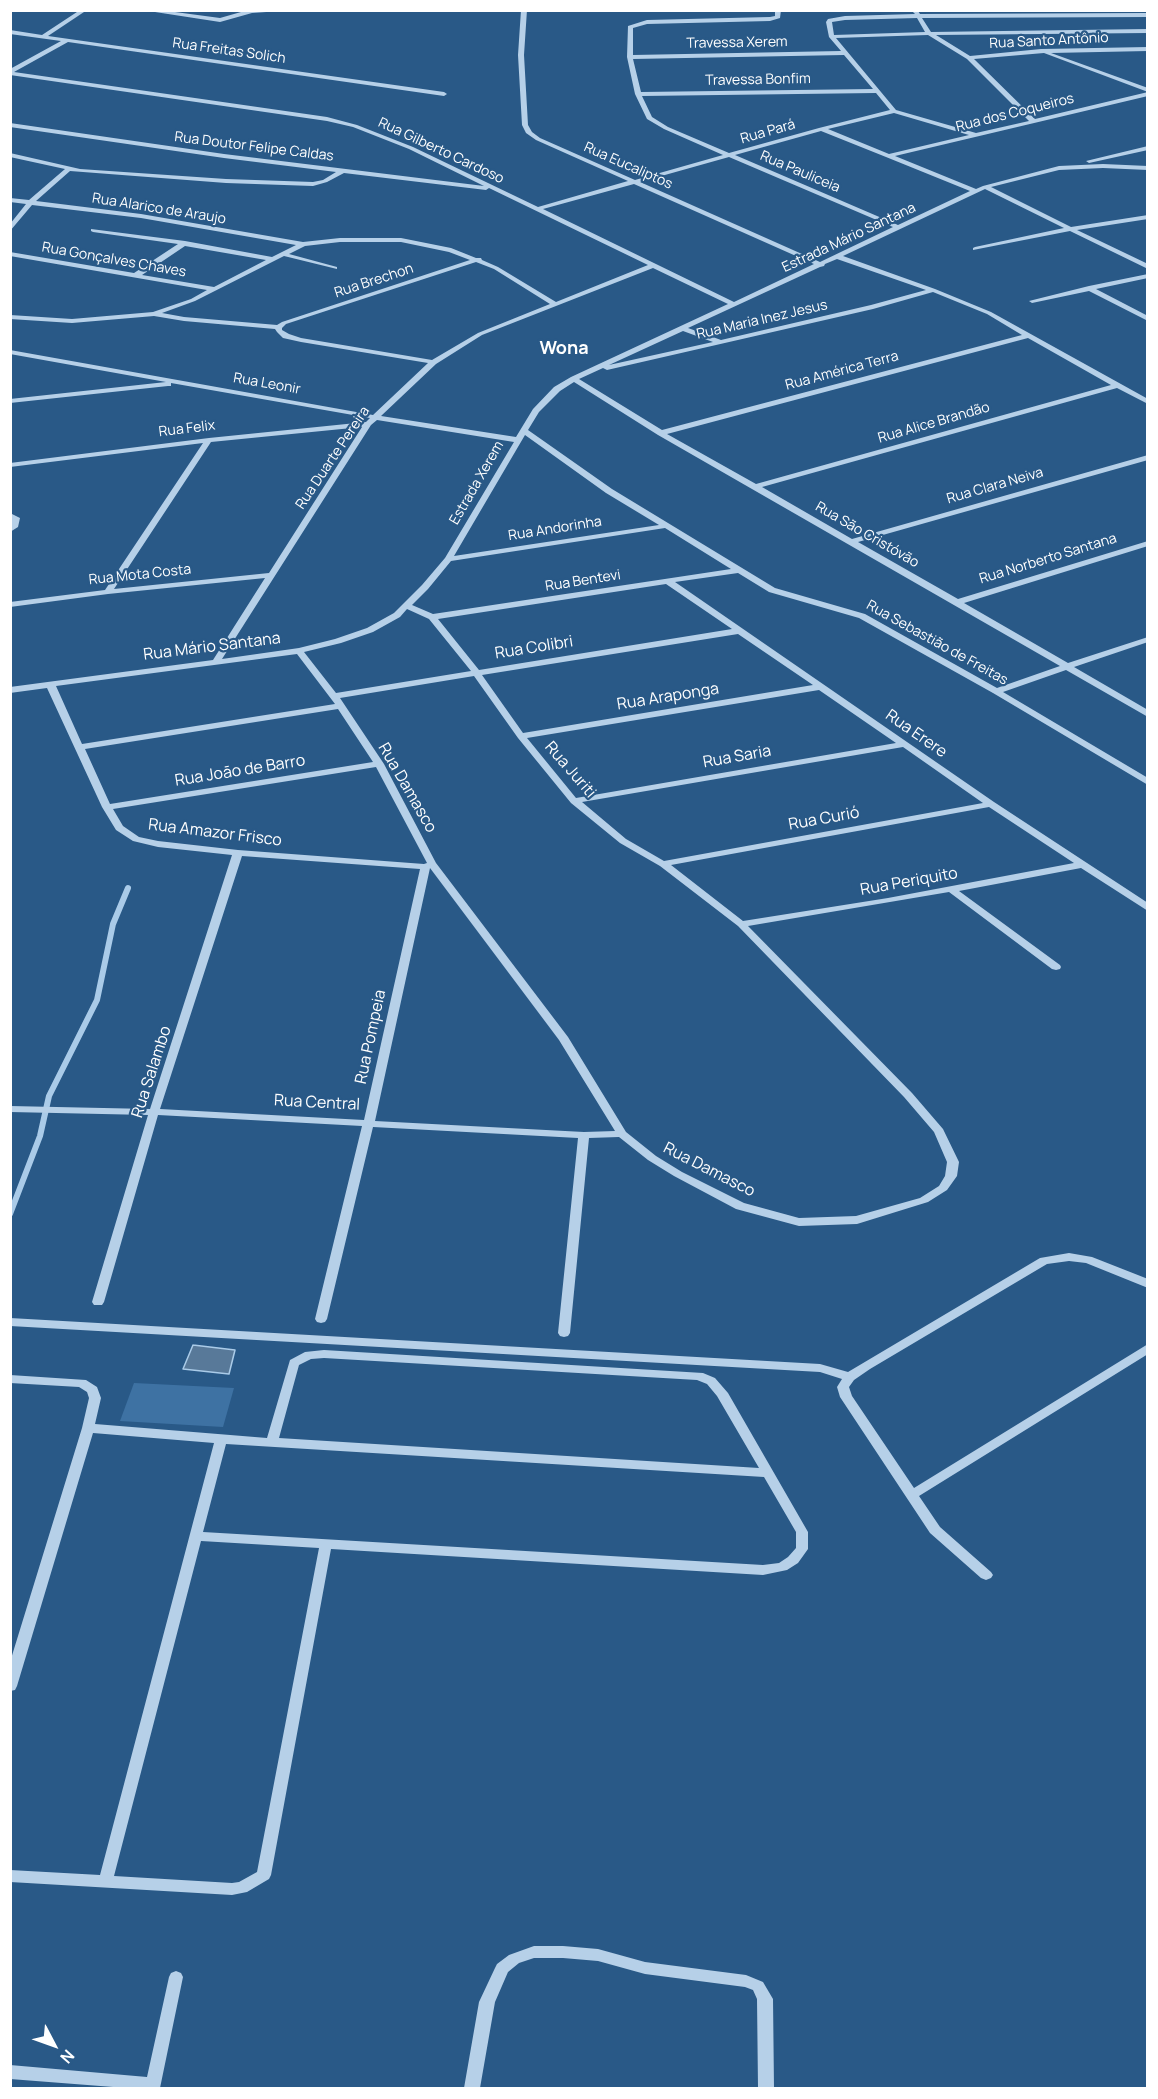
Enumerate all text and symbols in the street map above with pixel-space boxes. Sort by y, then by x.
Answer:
street label: Rua Santo Antônio [989,29,1109,53]
street label: Travessa Xerem [686,34,788,52]
street label: Rua Freitas Solich [171,35,287,67]
street label: Travessa Bonfim [705,71,811,89]
street label: Rua dos Coqueiros [954,90,1076,136]
street label: Rua Gilberto Cardoso [375,114,507,188]
street label: Rua Pará [739,116,797,148]
street label: Rua Doutor Felipe Caldas [173,129,335,165]
street label: Rua Eucaliptos [581,139,675,193]
street label: Rua Pauliceia [757,148,843,196]
street label: Rua Alarico de Araujo [91,190,227,228]
street label: Estrada Mário Santana [780,200,918,276]
street label: Rua Gonçalves Chaves [41,239,187,281]
street label: Rua Brechon [332,260,416,302]
street label: Rua Maria Inez Jesus [695,297,829,343]
district label: Wona [539,338,589,360]
street label: Rua América Terra [784,348,900,394]
street label: Rua Leonir [232,370,302,398]
street label: Rua Alice Brandão [876,399,992,447]
street label: Rua Duarte Pereira [292,404,374,512]
street label: Rua Felix [158,417,216,441]
street label: Estrada Xerem [446,438,508,528]
street label: Rua Clara Neiva [945,464,1045,508]
street label: Rua São Cristóvão [812,498,922,572]
street label: Rua Andorinha [507,513,603,545]
street label: Rua Norberto Santana [977,530,1119,588]
street label: Rua Mota Costa [88,561,192,589]
street label: Rua Bentevi [544,567,622,595]
street label: Rua Sebastião de Freitas [863,597,1011,689]
street label: Rua Mário Santana [142,629,282,665]
street label: Rua Colibri [493,632,575,664]
street label: Rua Araponga [616,679,720,715]
street label: Rua Erere [882,706,950,762]
street label: Rua Juriti [540,738,600,802]
street label: Rua Damasco [374,740,440,836]
street label: Rua Saria [701,742,773,772]
street label: Rua Joāo de Barro [173,751,307,791]
street label: Rua Curió [787,803,861,835]
street label: Rua Amazor Frisco [147,815,283,851]
street label: Rua Periquito [859,864,959,900]
street label: Rua Pompeia [352,988,390,1086]
street label: Rua Salambo [128,1024,176,1120]
street label: Rua Central [273,1091,361,1115]
street label: Rua Damasco [660,1139,758,1201]
north arrow [24,2015,84,2075]
text: N [56,2045,80,2068]

